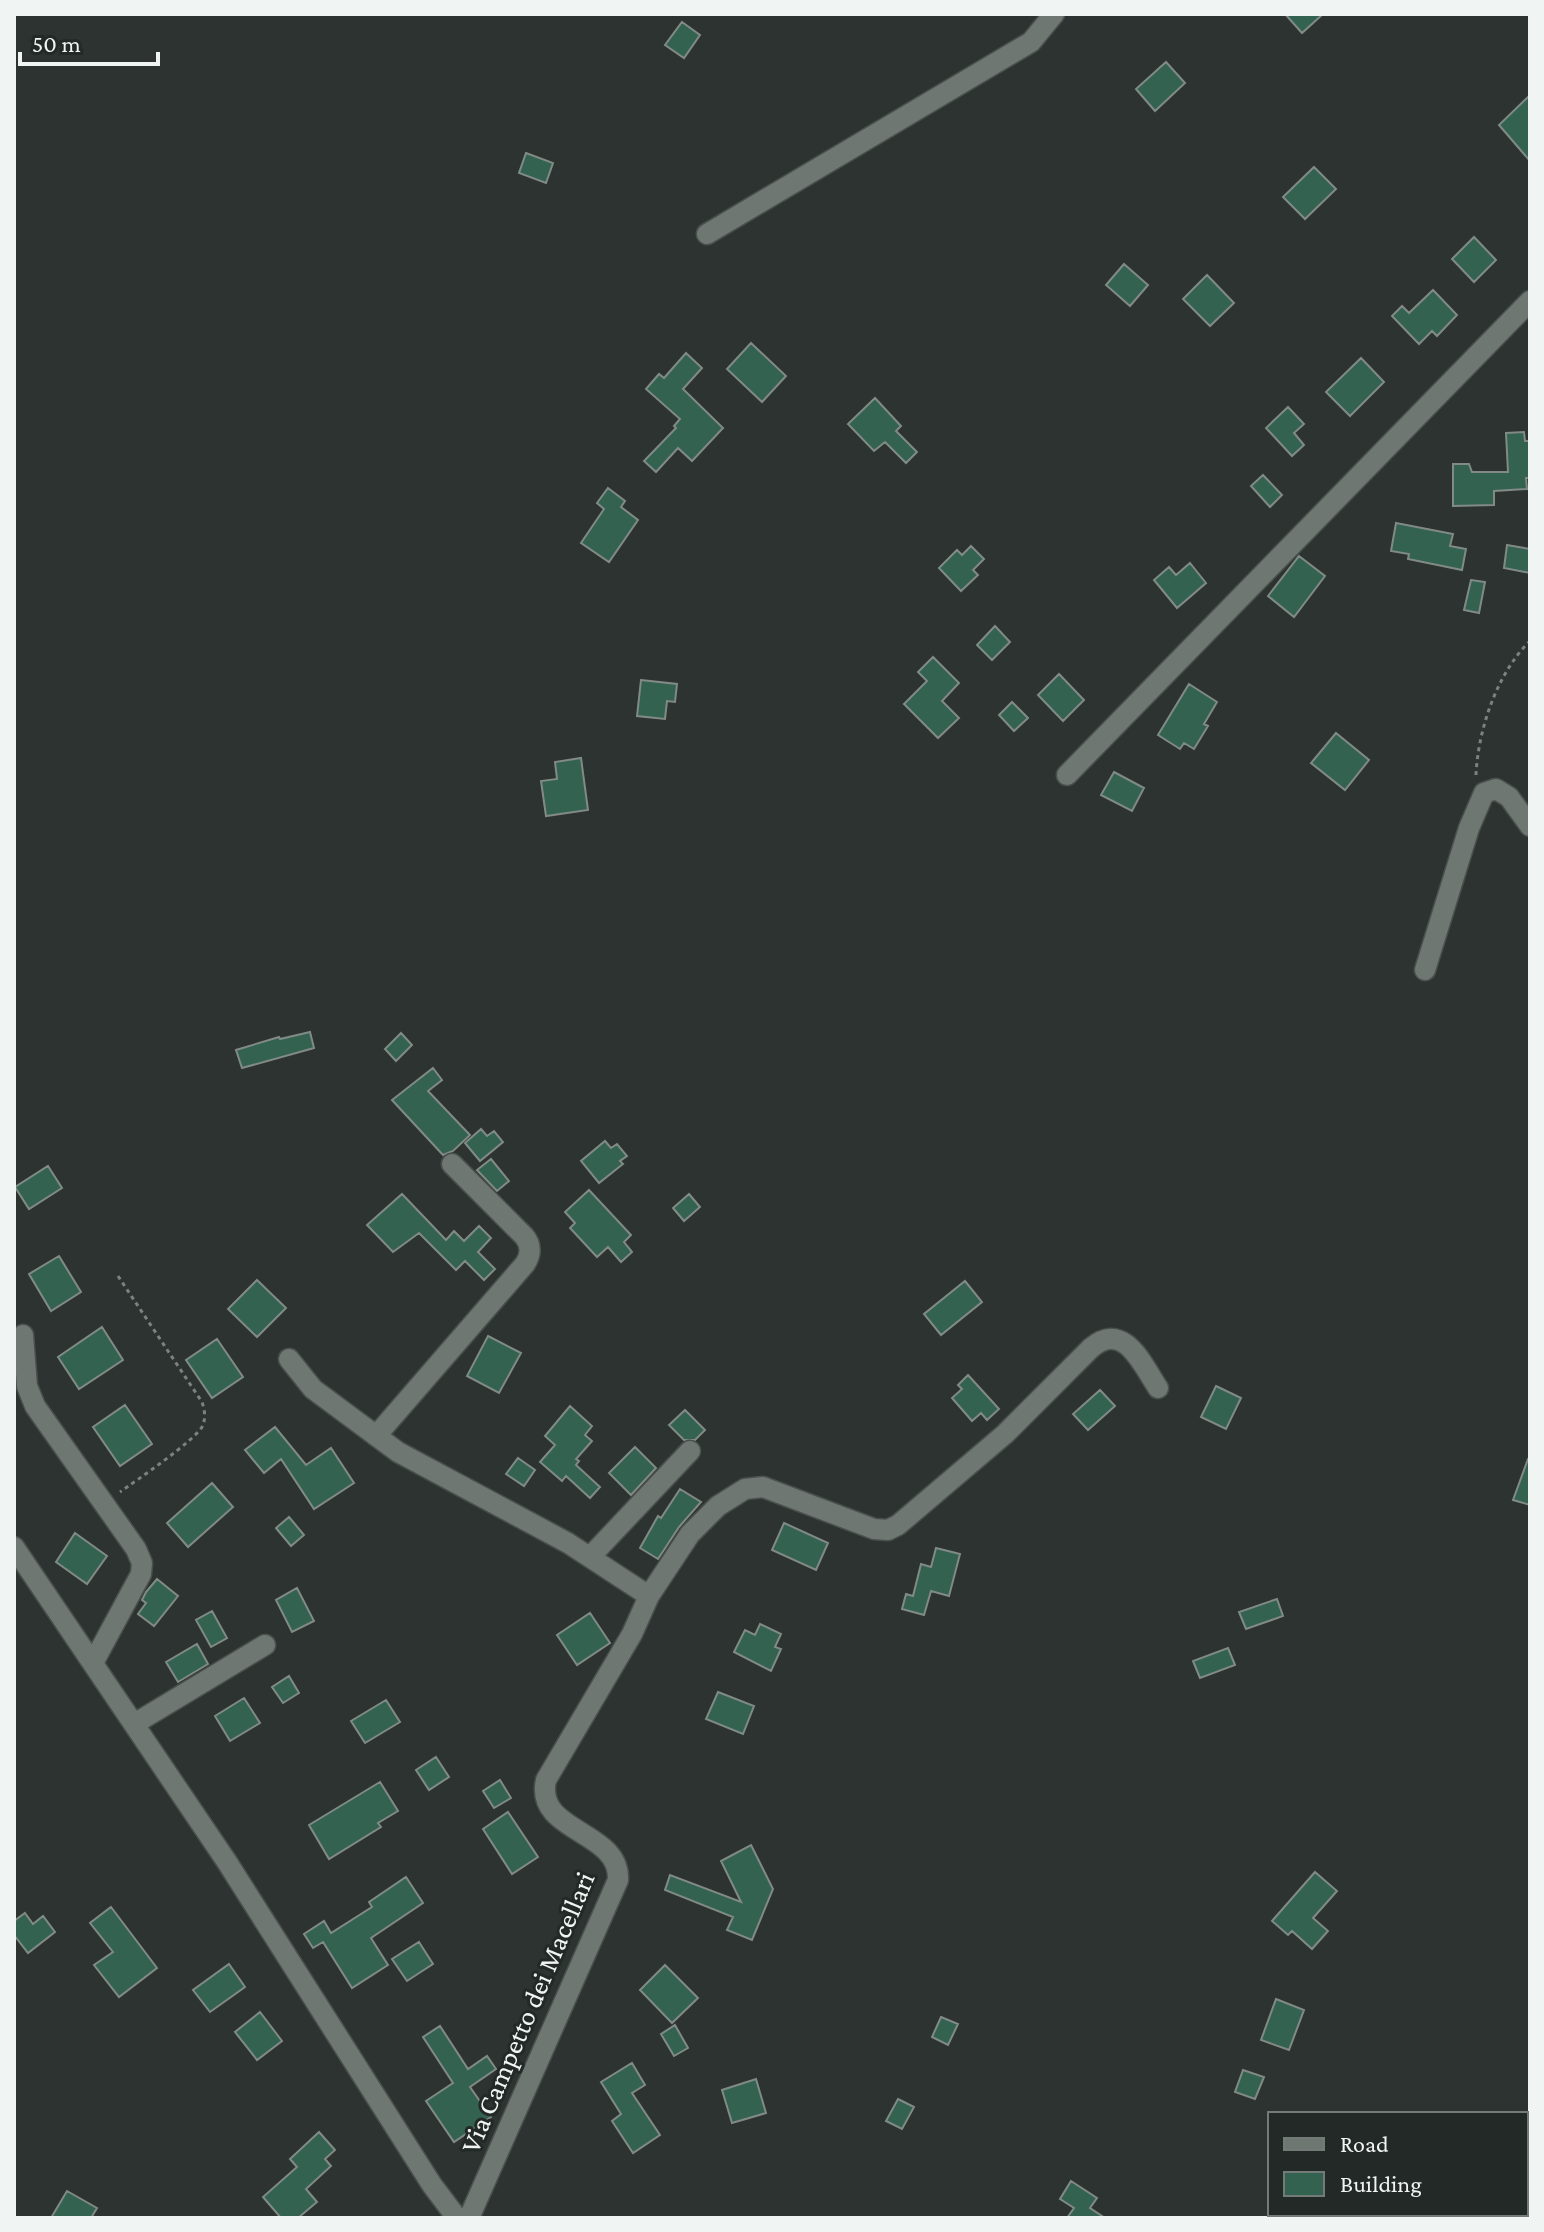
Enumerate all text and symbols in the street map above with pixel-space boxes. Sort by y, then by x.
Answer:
scale bar [20,16,158,66]
text: 50 m [32,30,81,57]
street label: Via Campetto dei Macellari [454,1867,601,2157]
legend [1268,2112,1528,2216]
text: Road [1340,2130,1389,2157]
text: Building [1340,2170,1422,2197]

